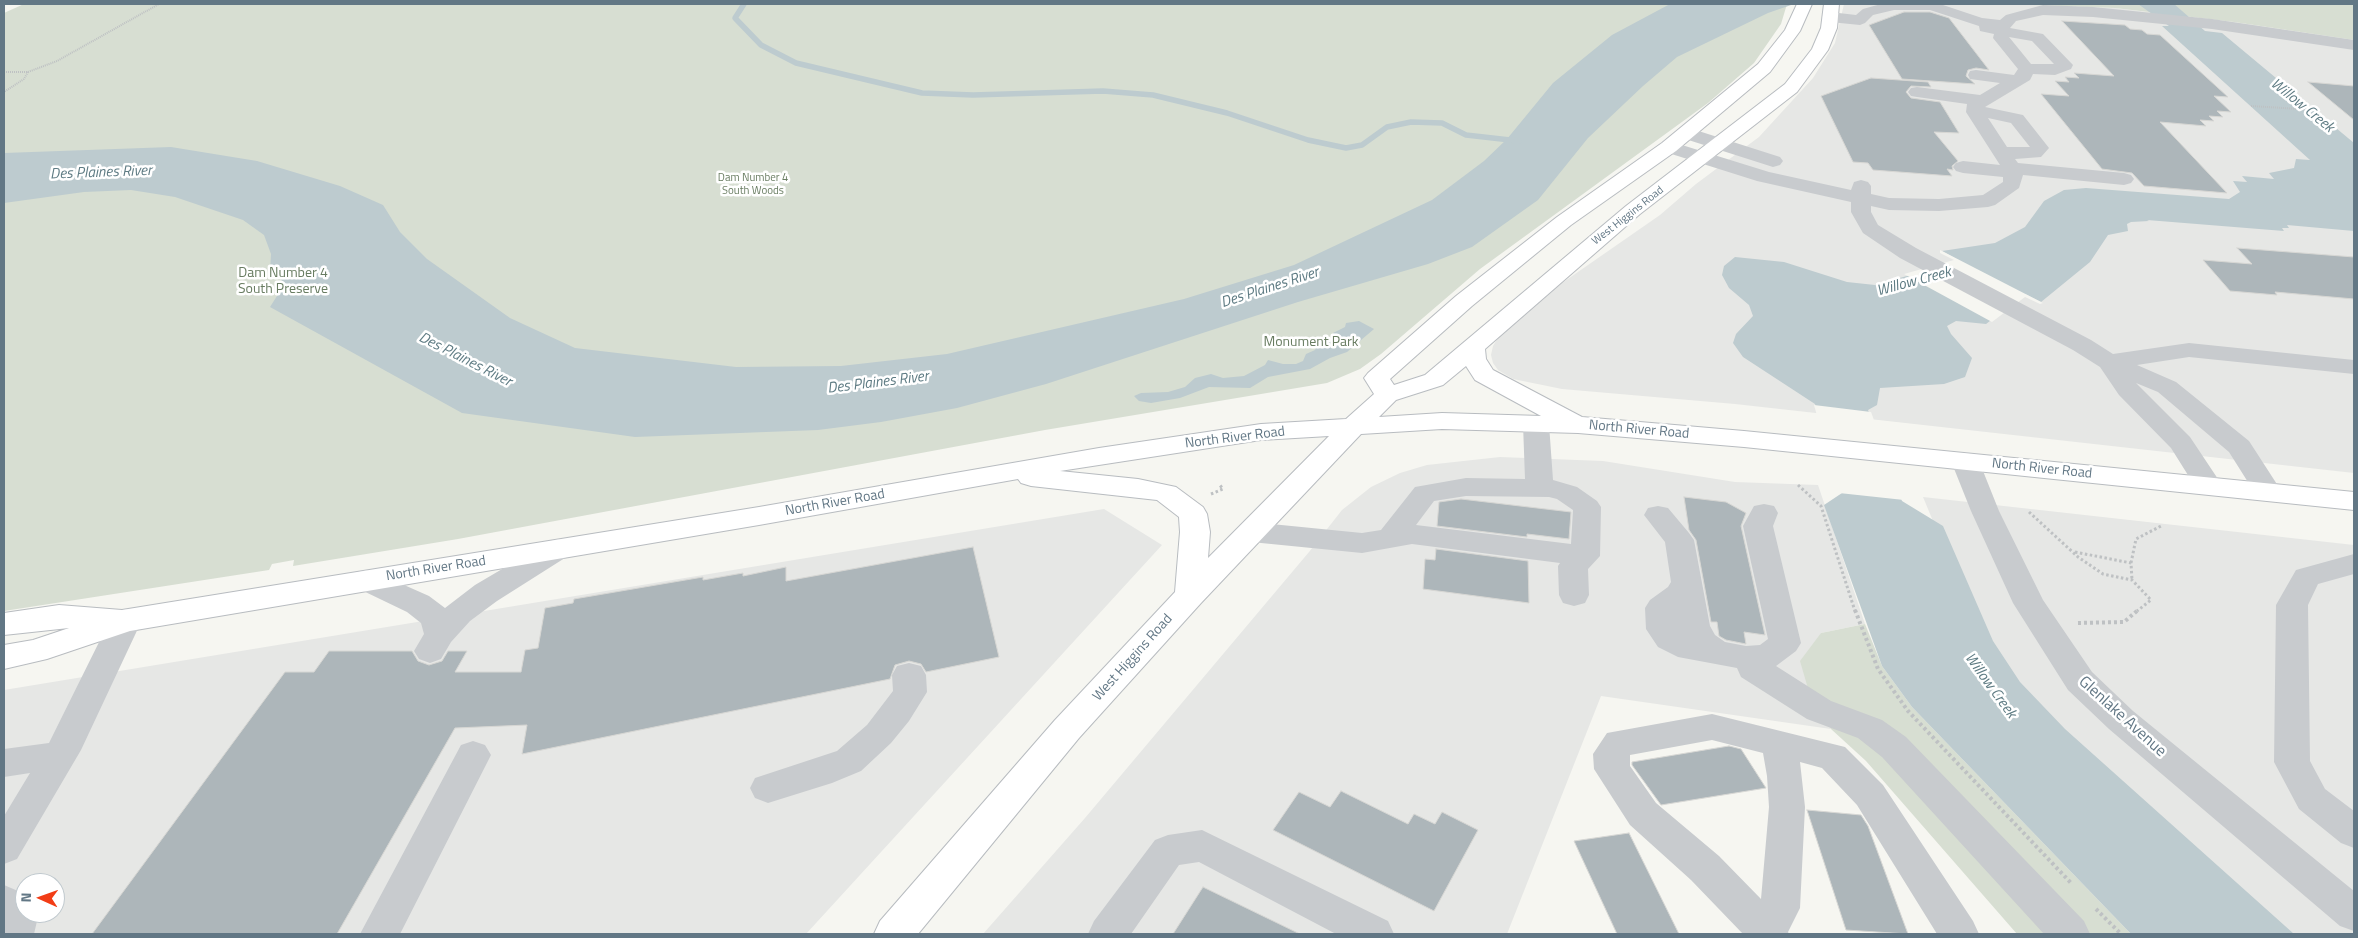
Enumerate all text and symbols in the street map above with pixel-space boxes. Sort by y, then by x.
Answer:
water label: Willow Creek [2267,75,2337,137]
water label: Des Plaines River [50,162,152,184]
park label: Dam Number 4 South Woods [718,171,788,197]
street label: West Higgins Road [1590,184,1666,248]
water label: Willow Creek [1875,263,1953,301]
water label: Des Plaines River [1219,264,1321,312]
park label: Dam Number 4 South Preserve [238,266,328,298]
water label: Des Plaines River [416,329,514,391]
park label: Monument Park [1263,335,1359,351]
water label: Des Plaines River [826,368,930,398]
street label: North River Road [1588,417,1690,443]
street label: North River Road [1184,424,1286,452]
street label: North River Road [1991,455,2093,483]
street label: North River Road [784,486,886,520]
street label: North River Road [385,553,487,585]
street label: West Higgins Road [1090,611,1176,705]
water label: Willow Creek [1960,650,2020,722]
street label: Glenlake Avenue [2074,673,2170,761]
north arrow [15,873,65,923]
text: N [15,892,36,903]

